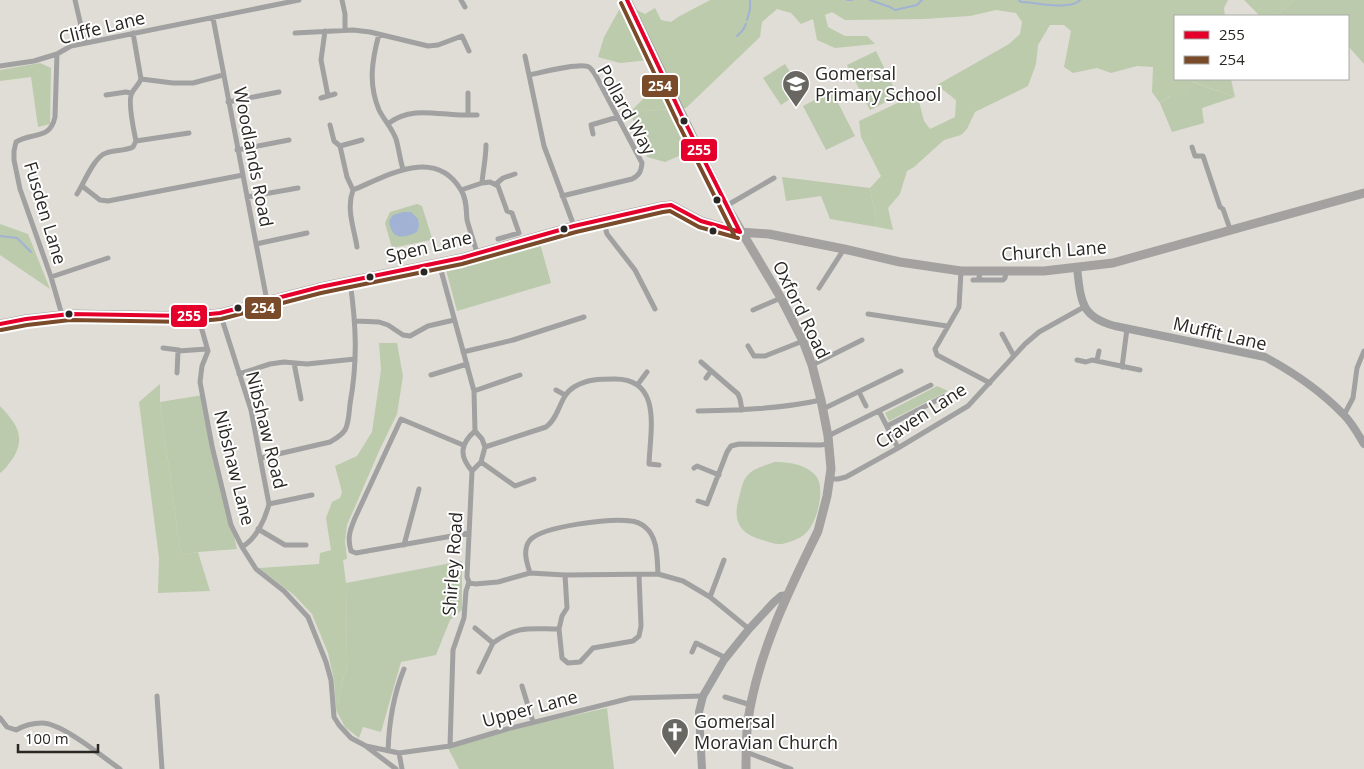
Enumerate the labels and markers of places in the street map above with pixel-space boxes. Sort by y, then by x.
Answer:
place label: Gomersal Primary School [815,61,941,106]
school or university icon: Gomersal Primary School [781,69,811,108]
unlabelled marker [679,116,689,126]
unlabelled marker [712,195,722,205]
unlabelled marker [559,224,569,234]
unlabelled marker [708,226,718,236]
unlabelled marker [419,267,429,277]
unlabelled marker [365,272,375,282]
unlabelled marker [233,303,243,313]
unlabelled marker [64,309,74,319]
place label: Gomersal Moravian Church [694,709,838,754]
church icon: Gomersal Moravian Church [660,717,690,756]

